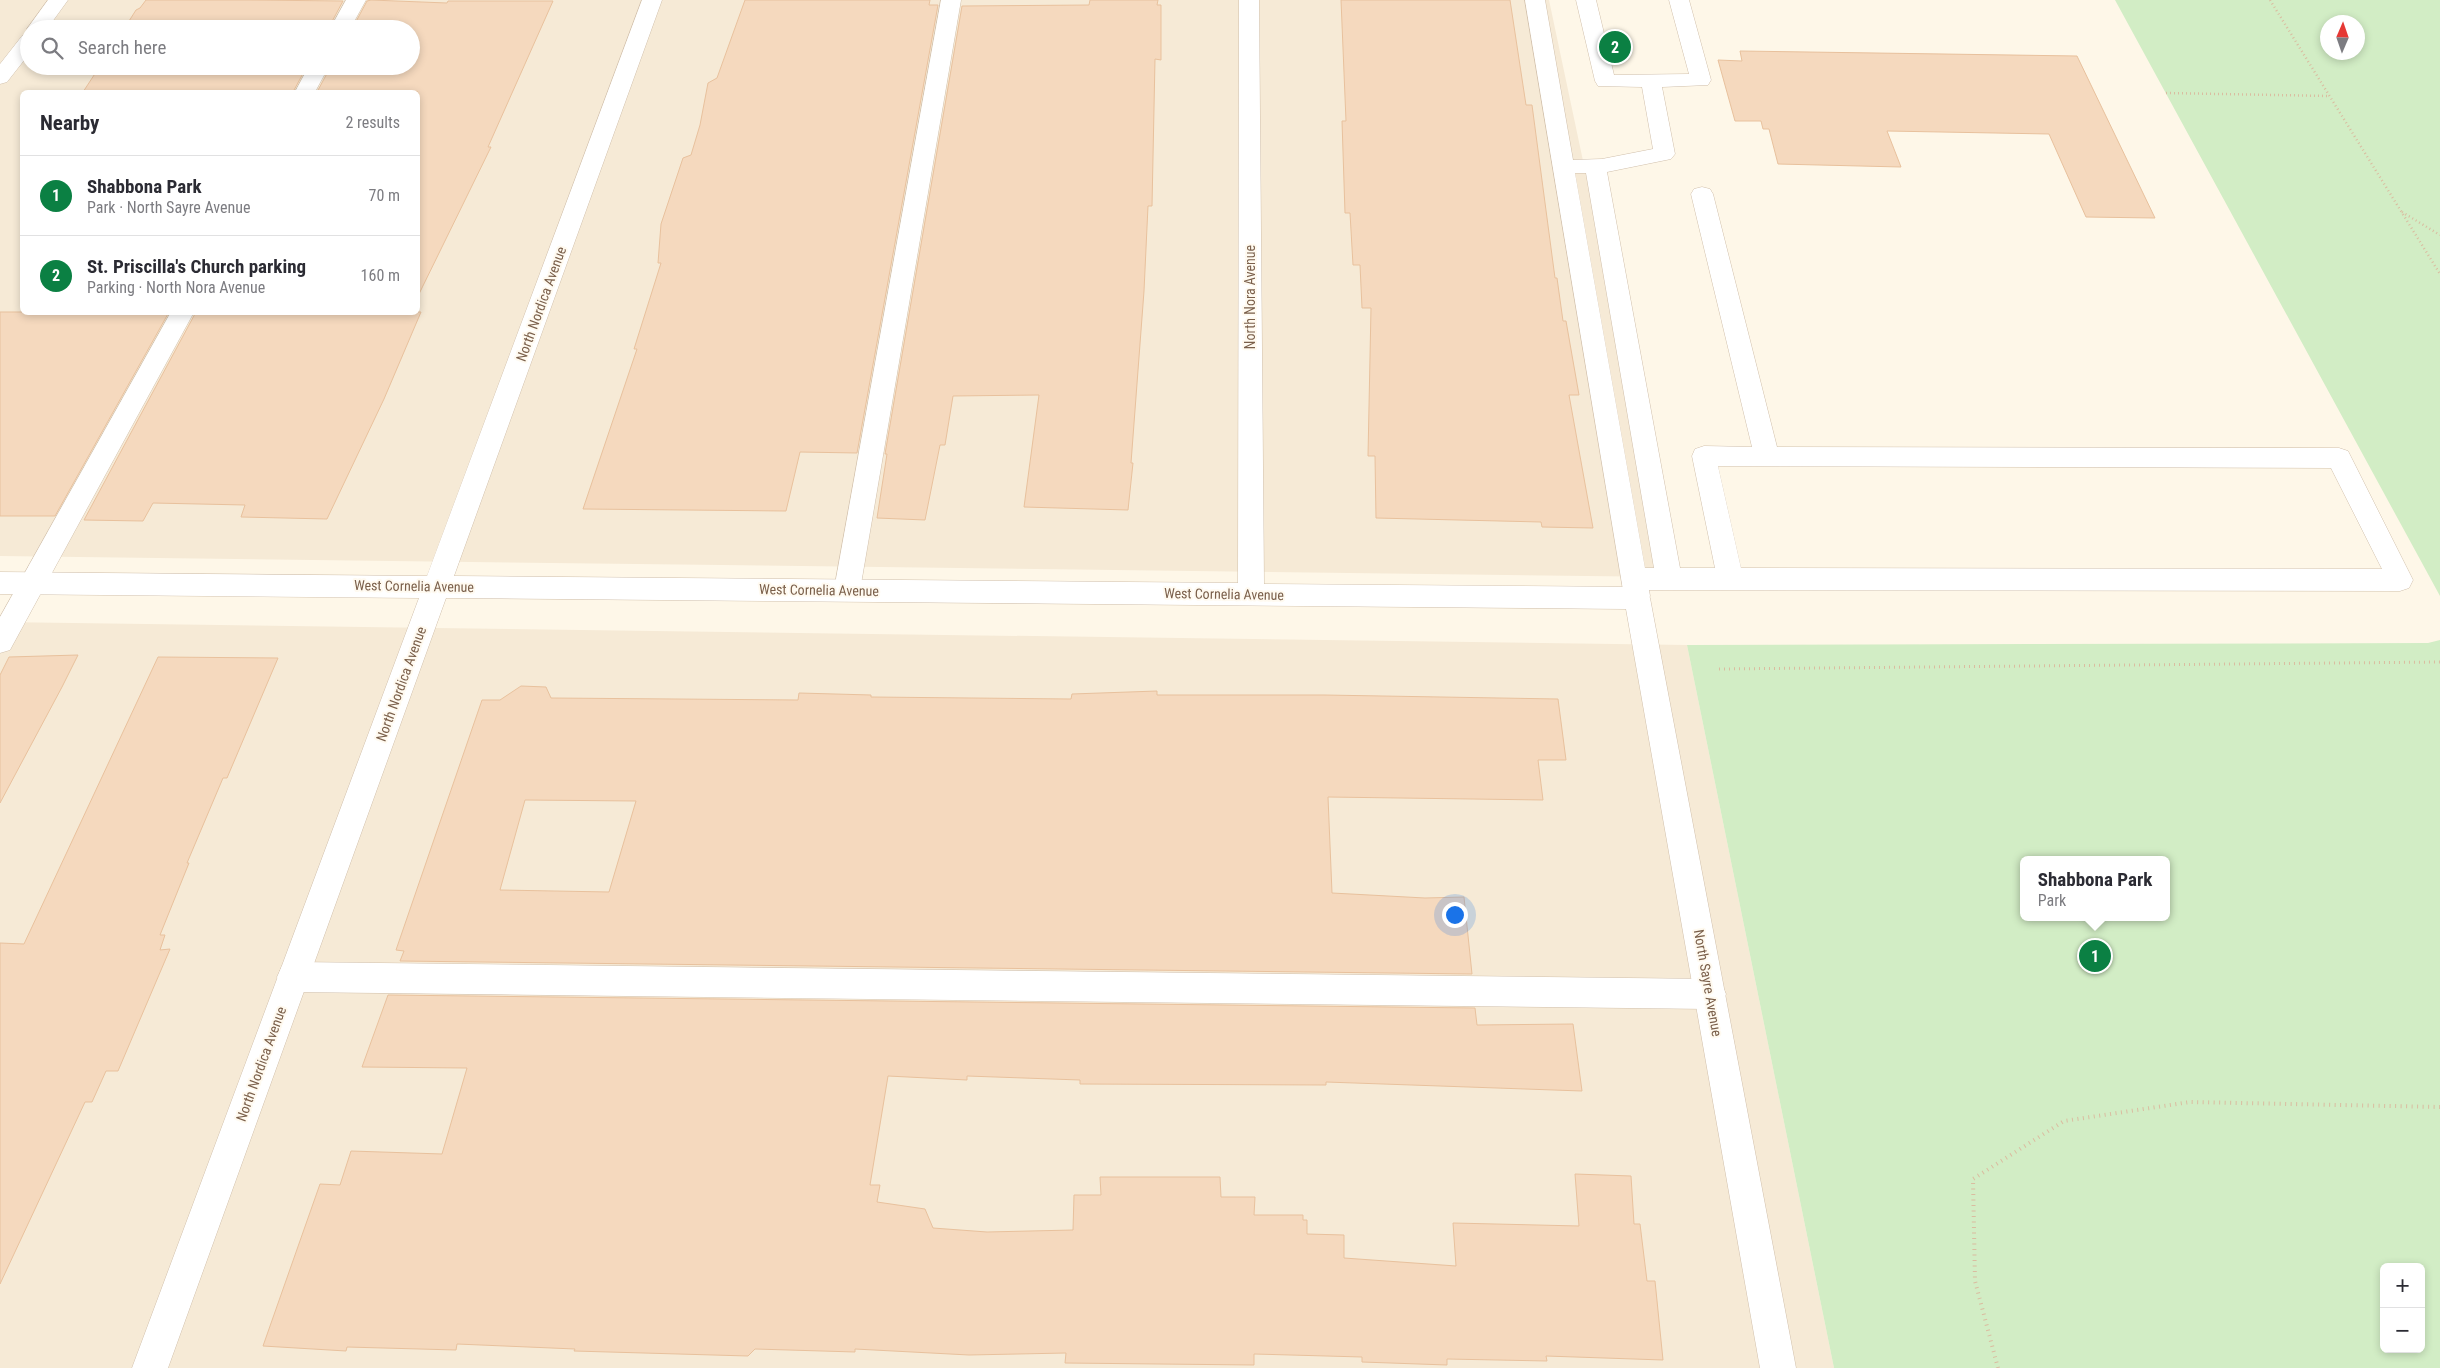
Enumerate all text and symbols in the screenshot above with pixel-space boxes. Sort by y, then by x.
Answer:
north arrow [2320,15,2365,60]
search box [20,20,420,75]
pin: 2 [1599,28,1631,66]
icon: search [38,34,66,62]
text: Search here [78,36,166,59]
text: Nearby [40,111,99,135]
text: 2 results [345,113,400,132]
text: Shabbona Park [87,175,202,198]
text: 1 [52,186,60,205]
text: 70 m [368,186,400,205]
text: Park · North Sayre Avenue [87,198,251,217]
street label: North Nordica Avenue [513,244,569,364]
street label: North Nora Avenue [1242,244,1258,349]
text: St. Priscilla's Church parking [87,255,306,278]
text: 2 [52,266,60,285]
text: 160 m [361,266,400,285]
text: Parking · North Nora Avenue [87,278,265,297]
street label: West Cornelia Avenue [354,577,475,595]
street label: West Cornelia Avenue [759,581,880,599]
street label: West Cornelia Avenue [1164,585,1285,603]
street label: North Nordica Avenue [373,624,429,744]
popup [2020,856,2170,921]
text: Shabbona Park [2038,868,2152,891]
text: Park [2038,891,2066,910]
your location [1442,902,1468,928]
street label: North Sayre Avenue [1691,928,1725,1038]
pin: 1 [2079,937,2111,975]
street label: North Nordica Avenue [233,1004,289,1124]
map controls [2380,1263,2425,1353]
button: + [2380,1263,2425,1308]
button: − [2380,1308,2425,1353]

